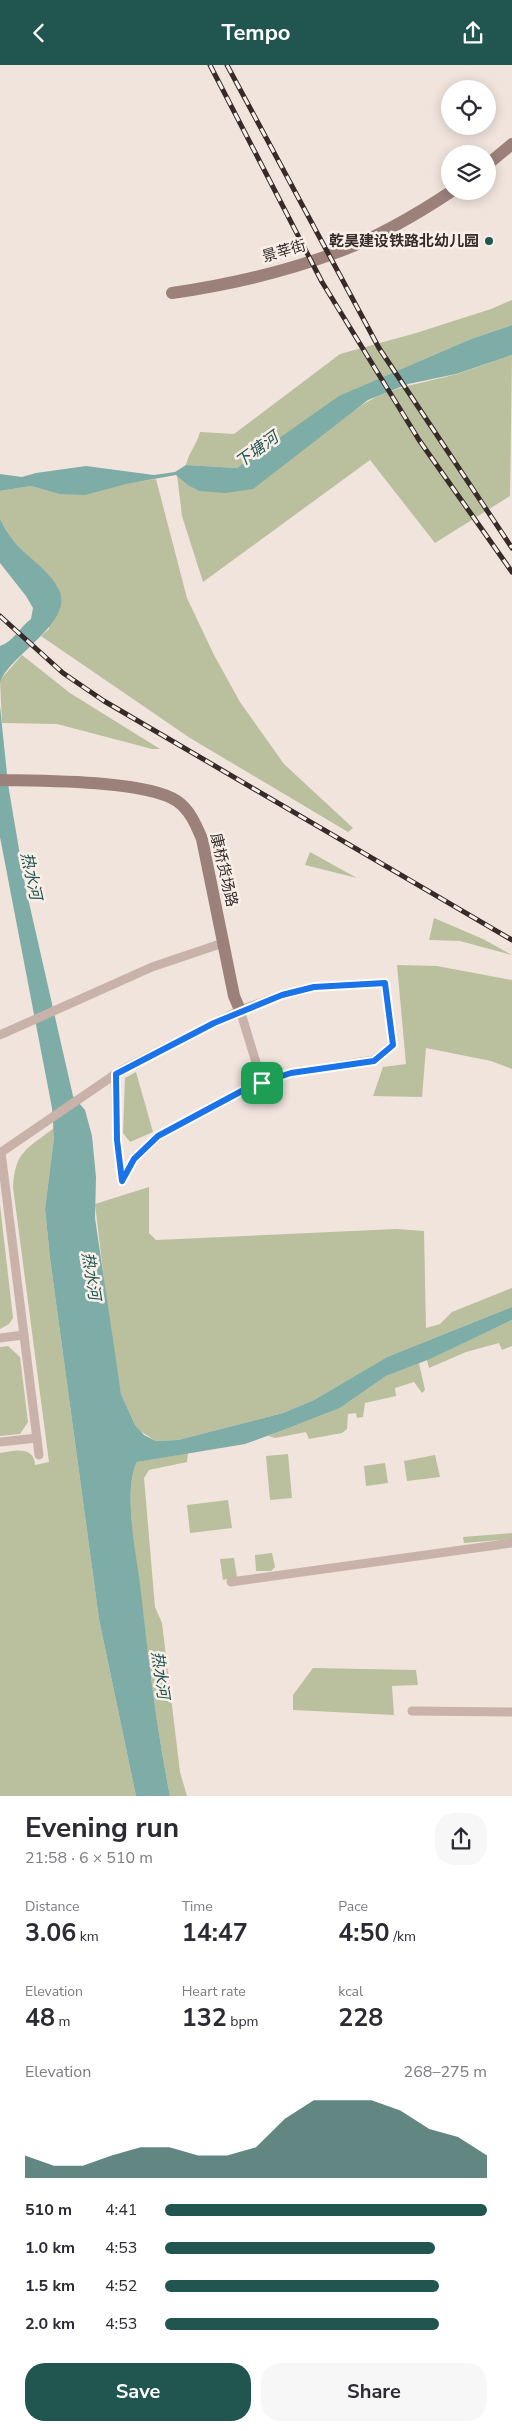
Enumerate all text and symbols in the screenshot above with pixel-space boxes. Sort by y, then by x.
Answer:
text: Tempo [221,18,291,48]
icon: back [25,19,53,47]
icon: share [459,19,487,47]
map controls [441,80,496,200]
button: locate [441,80,496,135]
button: layers [441,145,496,200]
place label: 乾昊建设铁路北幼儿园 [329,231,479,251]
street label: 景莘街 [260,235,308,267]
marker: 乾昊建设铁路北幼儿园 [483,235,495,247]
water label: 下塘河 [231,425,285,473]
street label: 康桥货场路 [206,831,242,909]
water label: 热水河 [15,850,47,905]
pin [241,1062,283,1104]
icon: arrive [248,1069,276,1097]
water label: 热水河 [76,1251,106,1304]
water label: 热水河 [146,1650,175,1703]
text: Evening run [25,1809,179,1847]
button: share [435,1813,487,1865]
text: 21:58 · 6 × 510 m [25,1847,153,1869]
text: Distance [25,1897,79,1916]
text: Time [182,1897,213,1916]
text: Pace [338,1897,368,1916]
text: 3.06 [25,1916,76,1950]
text: 14:47 [182,1916,248,1950]
text: 4:50 [338,1916,390,1950]
text: km [76,1927,99,1946]
text: /km [390,1927,416,1946]
text: Elevation [25,1982,83,2001]
text: Heart rate [182,1982,246,2001]
text: kcal [338,1982,363,2001]
text: 48 [25,2001,55,2035]
text: 132 [182,2001,227,2035]
text: 228 [338,2001,383,2035]
text: m [55,2012,71,2031]
text: bpm [227,2012,259,2031]
text: Elevation [25,2061,91,2083]
text: 268–275 m [404,2061,487,2083]
text: 510 m [25,2199,72,2221]
text: 4:41 [105,2199,137,2221]
text: 1.0 km [25,2237,75,2259]
text: 4:53 [105,2237,137,2259]
text: 1.5 km [25,2275,75,2297]
text: 4:52 [105,2275,137,2297]
text: 2.0 km [25,2313,75,2335]
text: 4:53 [105,2313,137,2335]
button: Save [25,2363,251,2421]
button: Share [261,2363,487,2421]

